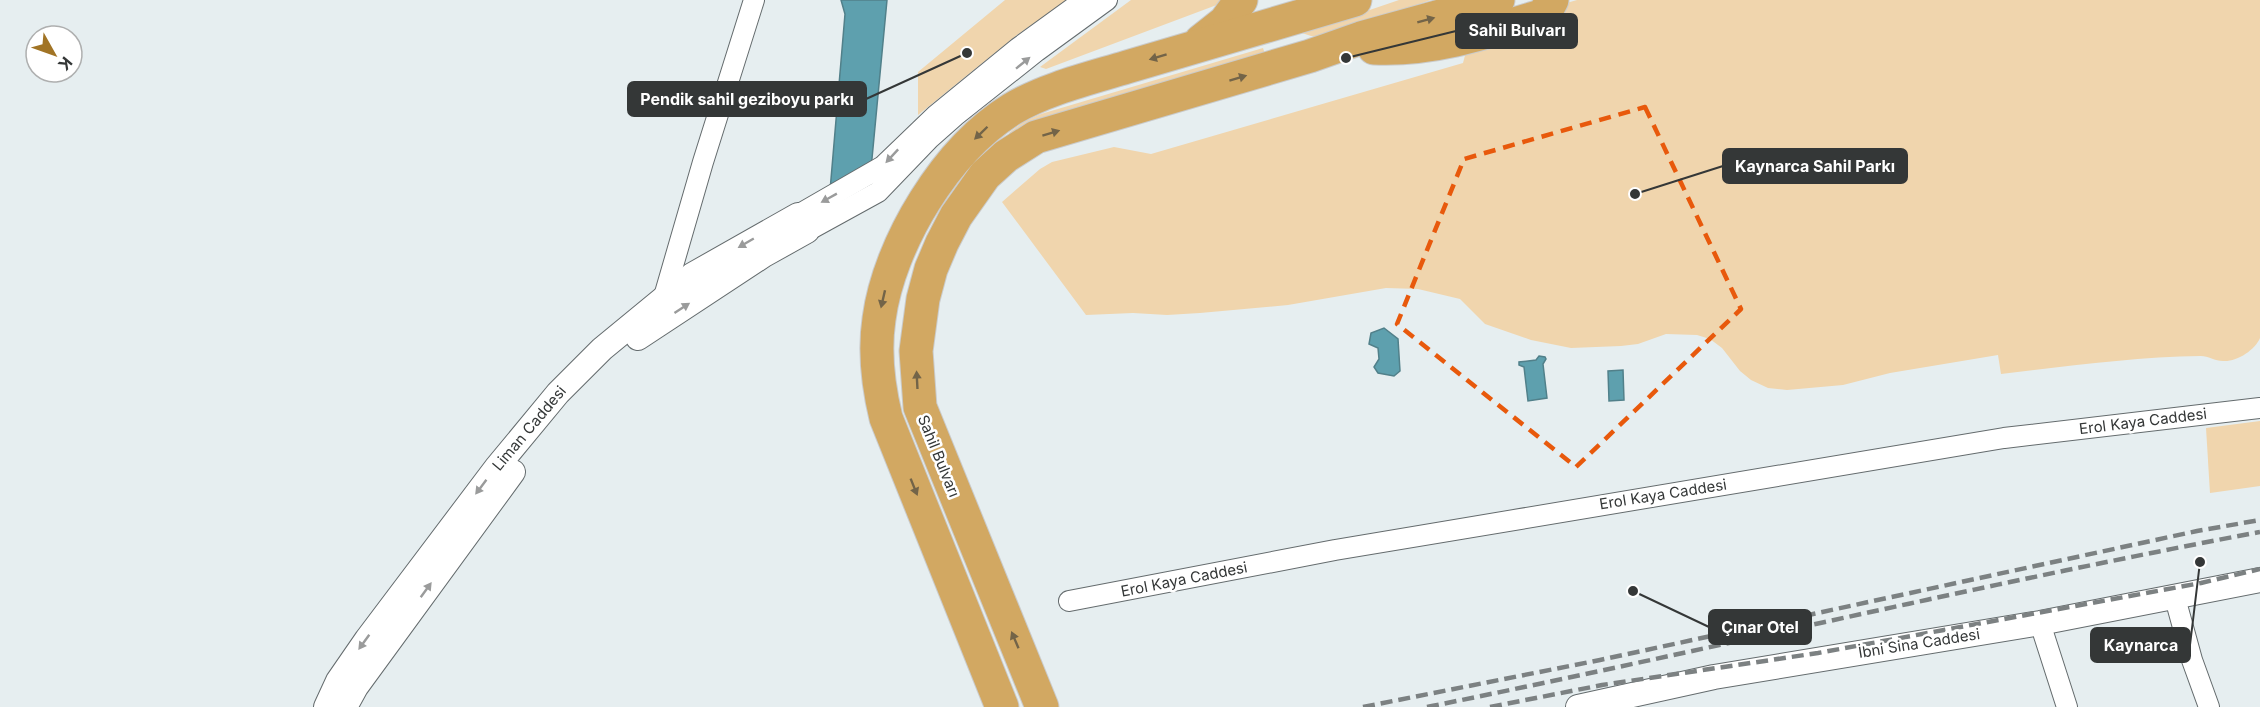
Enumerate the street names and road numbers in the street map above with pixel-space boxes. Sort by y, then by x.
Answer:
street label: Liman Caddesi [488,382,570,474]
street label: Erol Kaya Caddesi [2078,404,2208,438]
street label: Sahil Bulvarı [914,412,964,500]
street label: Erol Kaya Caddesi [1598,475,1728,513]
street label: Erol Kaya Caddesi [1119,557,1249,601]
street label: İbni Sina Caddesi [1857,624,1981,662]

